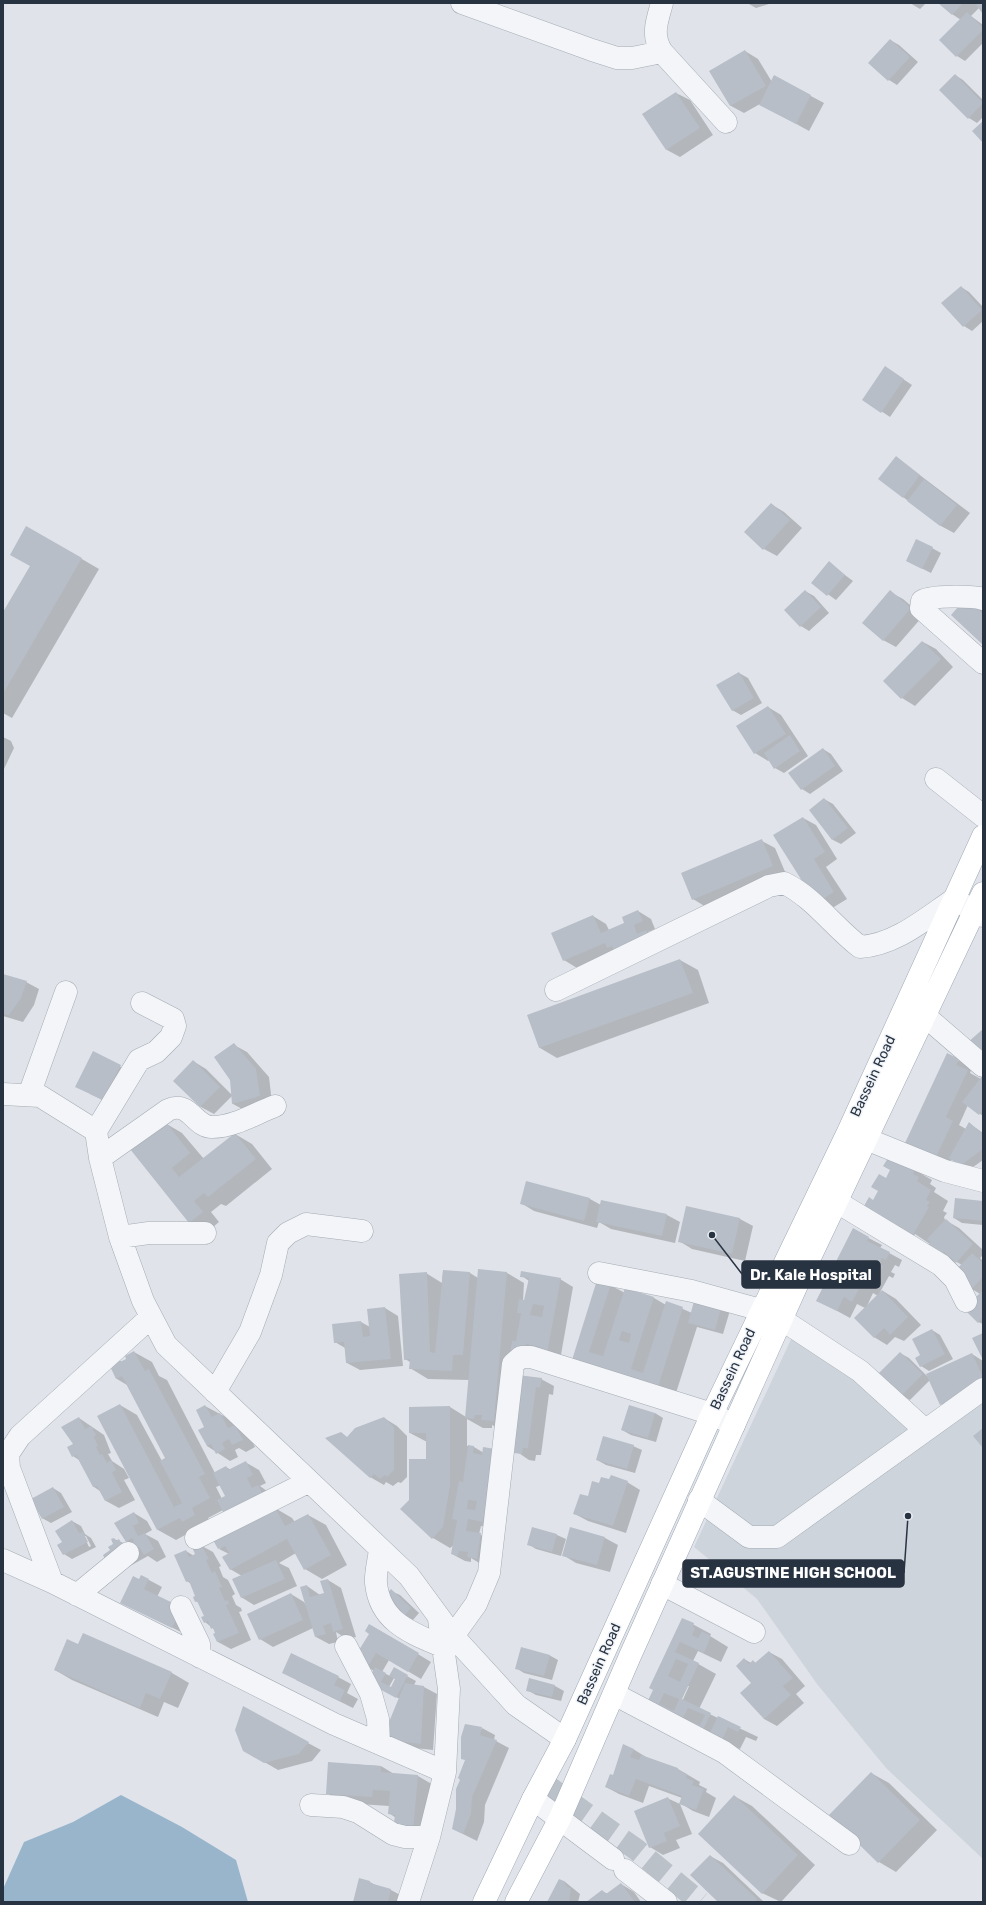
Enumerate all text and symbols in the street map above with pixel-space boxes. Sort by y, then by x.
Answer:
street label: Bassein Road [847,1033,899,1119]
callout: Dr. Kale Hospital [742,1261,880,1288]
text: Dr. Kale Hospital [750,1266,872,1284]
street label: Bassein Road [707,1326,759,1412]
callout: ST.AGUSTINE HIGH SCHOOL [683,1560,904,1587]
text: ST.AGUSTINE HIGH SCHOOL [690,1564,896,1582]
street label: Bassein Road [573,1620,625,1708]

